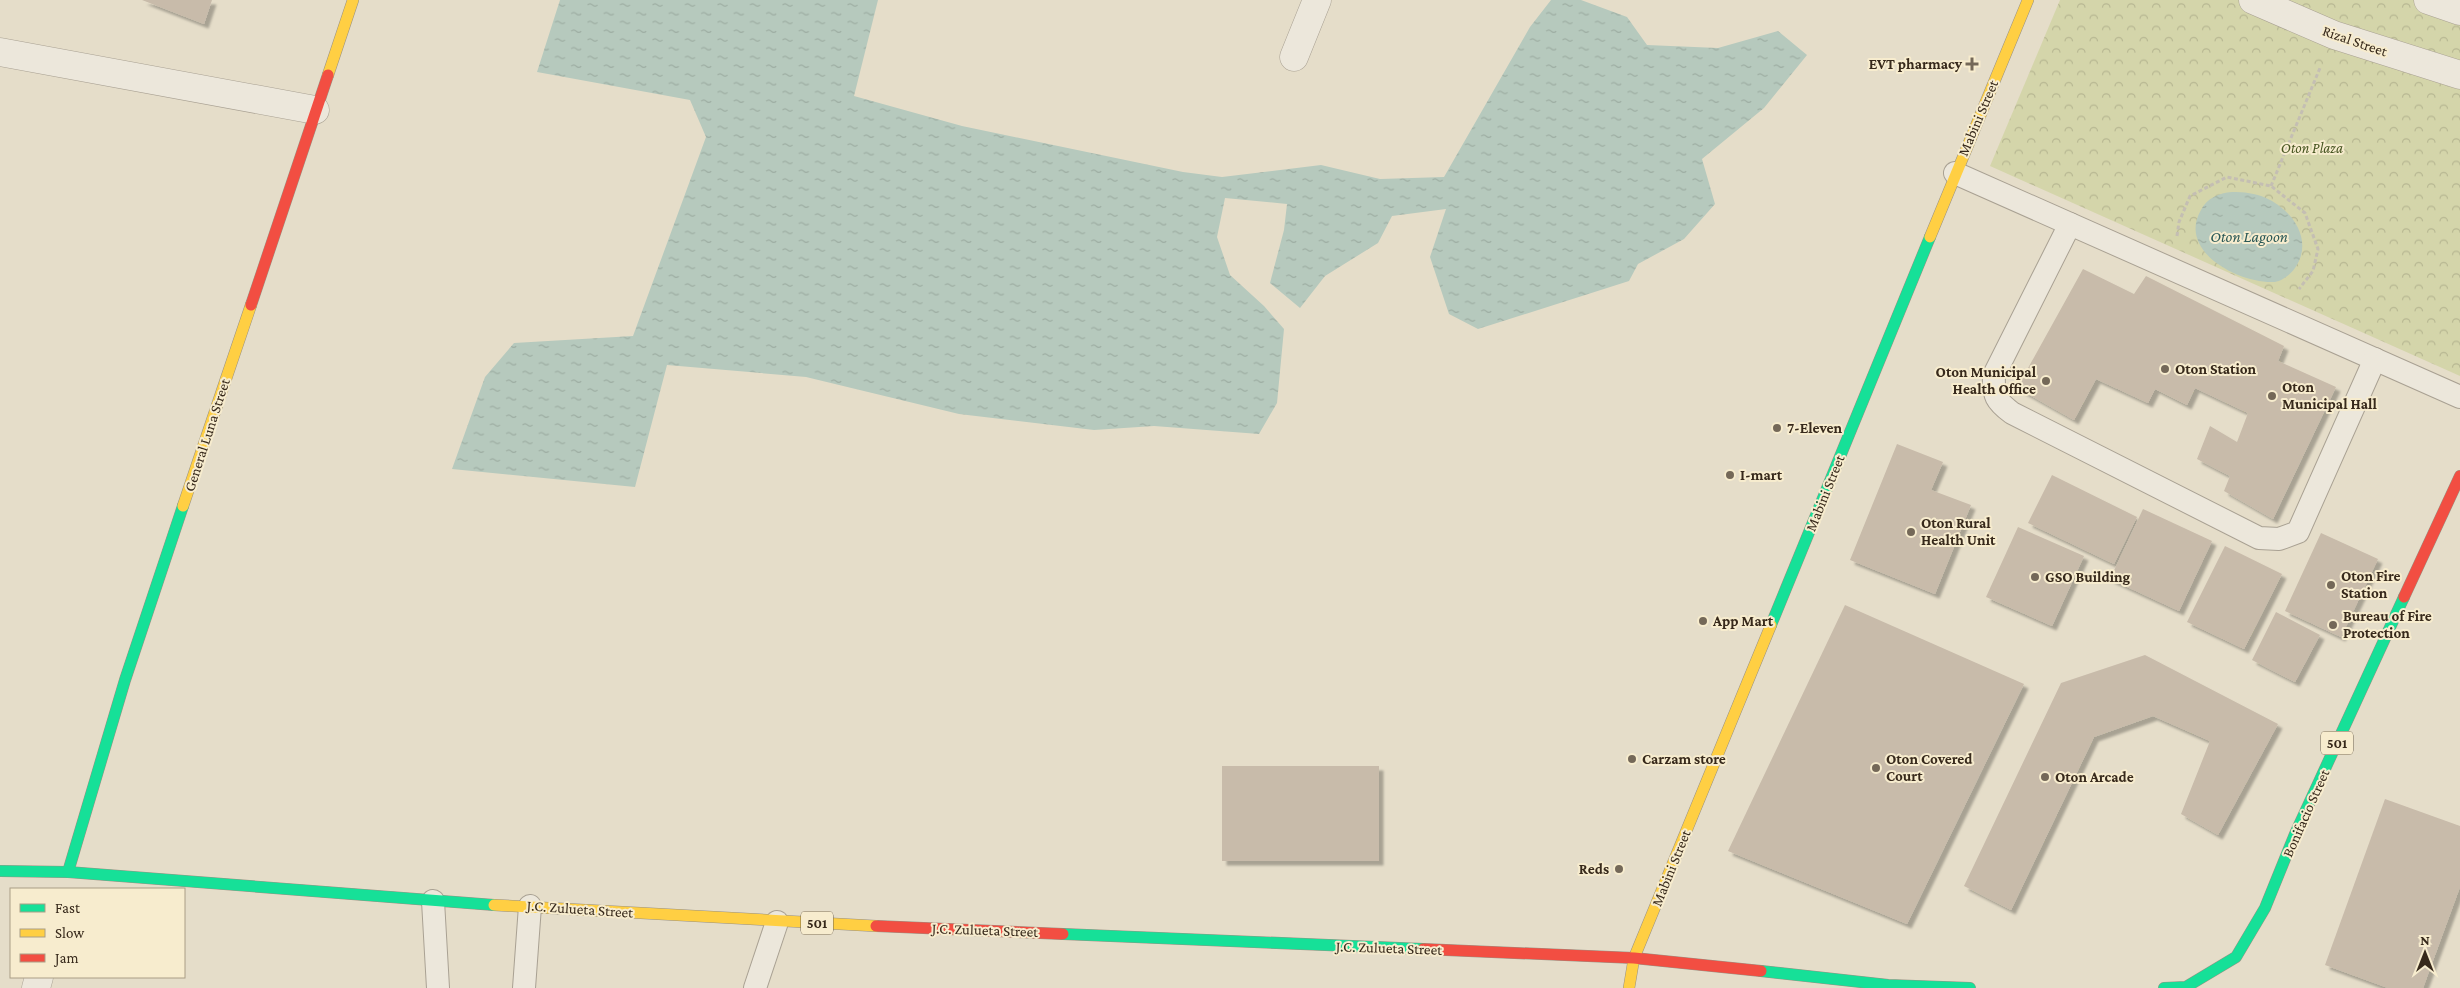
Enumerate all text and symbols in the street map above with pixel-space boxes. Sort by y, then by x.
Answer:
street label: Rizal Street [2321,22,2390,60]
place label: EVT pharmacy [1869,56,1963,72]
marker: EVT pharmacy [1966,58,1978,70]
street label: Mabini Street [1955,77,2002,158]
park label: Oton Plaza [2281,140,2343,156]
water label: Oton Lagoon [2210,228,2288,246]
place label: Oton Station [2175,361,2257,377]
marker: Oton Station [2159,363,2171,375]
place label: Oton Municipal Health Office [1936,364,2037,397]
marker: Oton Municipal Health Office [2040,375,2052,387]
street label: General Luna Street [181,376,233,493]
place label: Oton Municipal Hall [2282,379,2377,412]
marker: Oton Municipal Hall [2266,390,2278,402]
place label: 7-Eleven [1787,420,1843,436]
marker: 7-Eleven [1771,422,1783,434]
street label: Mabini Street [1802,452,1848,534]
place label: I-mart [1740,467,1783,483]
marker: I-mart [1724,469,1736,481]
place label: Oton Rural Health Unit [1921,515,1996,548]
marker: Oton Rural Health Unit [1905,526,1917,538]
place label: Oton Fire Station [2341,568,2401,601]
place label: GSO Building [2045,569,2131,585]
marker: GSO Building [2029,571,2041,583]
marker: Oton Fire Station [2325,579,2337,591]
place label: Bureau of Fire Protection [2343,608,2432,641]
place label: App Mart [1712,613,1774,629]
marker: App Mart [1697,615,1709,627]
marker: Bureau of Fire Protection [2327,619,2339,631]
road number: 501 [2321,731,2353,754]
place label: Carzam store [1642,751,1726,767]
place label: Oton Covered Court [1886,751,1973,784]
marker: Carzam store [1626,753,1638,765]
marker: Oton Covered Court [1870,762,1882,774]
street label: Bonifacio Street [2279,766,2333,859]
place label: Oton Arcade [2055,769,2134,785]
marker: Oton Arcade [2039,771,2051,783]
street label: Mabini Street [1648,827,1694,909]
place label: Reds [1579,861,1609,877]
marker: Reds [1613,863,1625,875]
legend [10,888,185,978]
street label: J.C. Zulueta Street [524,897,635,922]
text: Fast [55,900,81,916]
road number: 501 [801,911,833,934]
street label: J.C. Zulueta Street [930,920,1039,941]
text: Slow [55,925,85,941]
north arrow [2400,928,2450,978]
text: N [2420,932,2430,948]
street label: J.C. Zulueta Street [1334,938,1443,959]
text: Jam [53,950,78,967]

